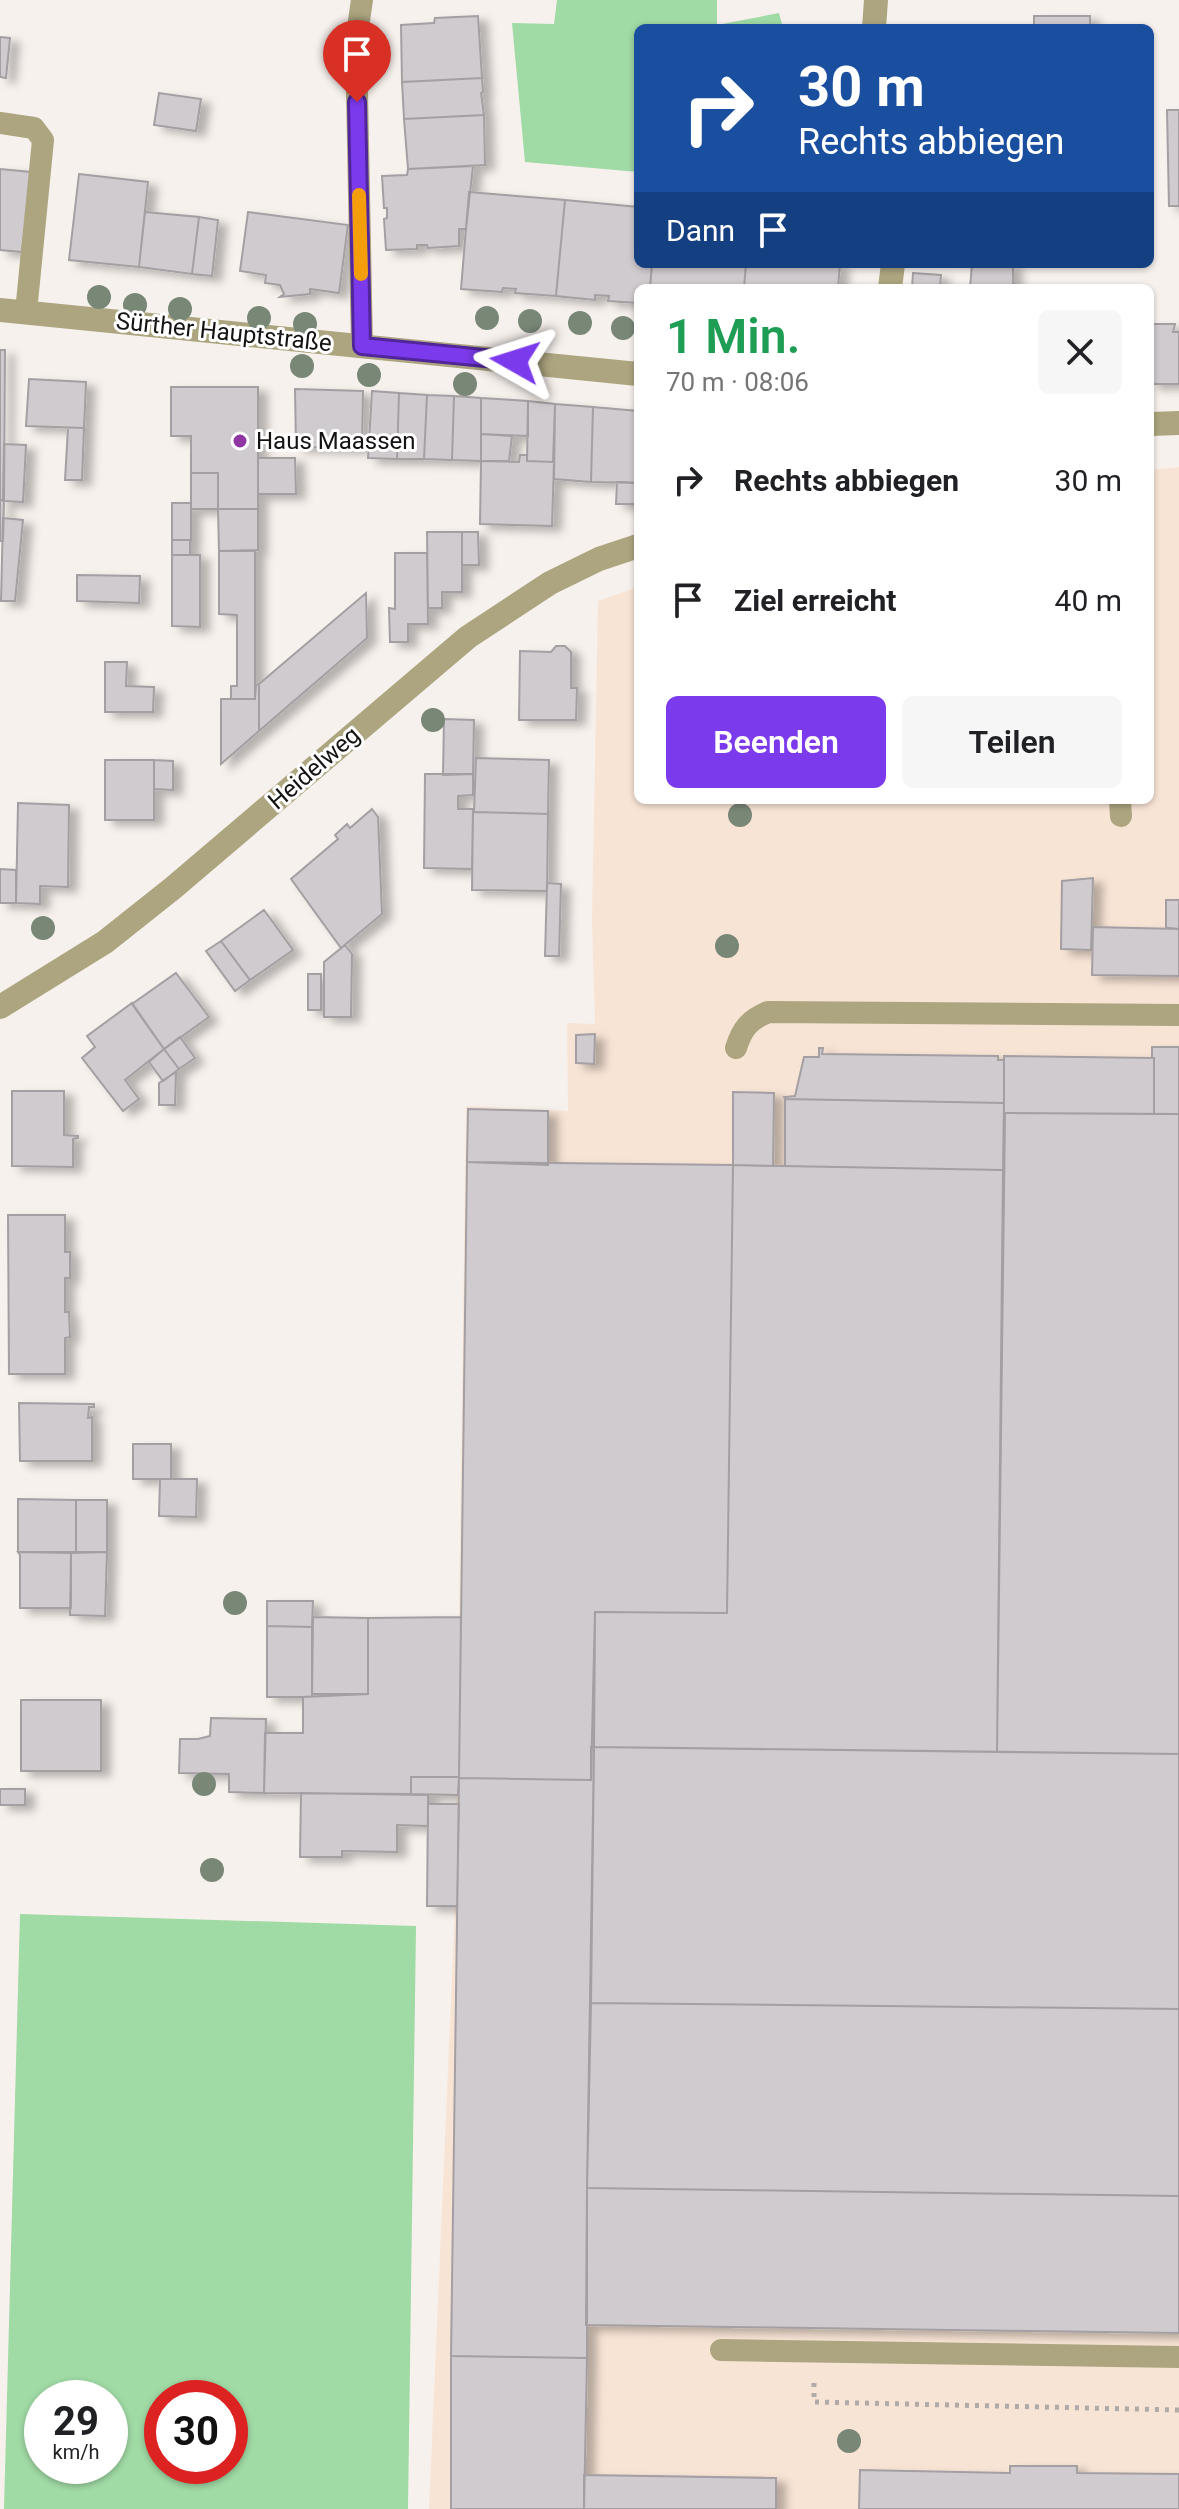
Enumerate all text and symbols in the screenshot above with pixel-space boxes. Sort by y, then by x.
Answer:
pin [323,20,391,102]
icon: arrive [335,32,379,76]
text: 30 m [798,54,925,120]
icon: right [666,56,770,160]
text: Rechts abbiegen [798,121,1064,163]
icon: arrive [751,208,795,252]
text: Dann [666,213,735,248]
street label: Sürther Hauptstraße [115,307,333,357]
text: 1 Min. [666,308,800,365]
button: close [1038,310,1122,394]
position arrow [473,319,557,403]
text: 70 m · 08:06 [666,367,809,397]
place label: Haus Maassen [256,427,416,455]
marker: Haus Maassen [231,432,249,450]
icon: right [666,458,710,502]
text: Rechts abbiegen [734,463,959,498]
text: 30 m [1055,463,1122,498]
icon: arrive [666,578,710,622]
text: Ziel erreicht [734,583,896,618]
text: 40 m [1055,583,1122,618]
button: Beenden [666,696,886,788]
button: Teilen [902,696,1122,788]
street label: Heidelweg [263,721,365,815]
speed limit sign: 30 [144,2380,248,2484]
text: 29 [53,2398,99,2445]
text: km/h [53,2440,99,2464]

